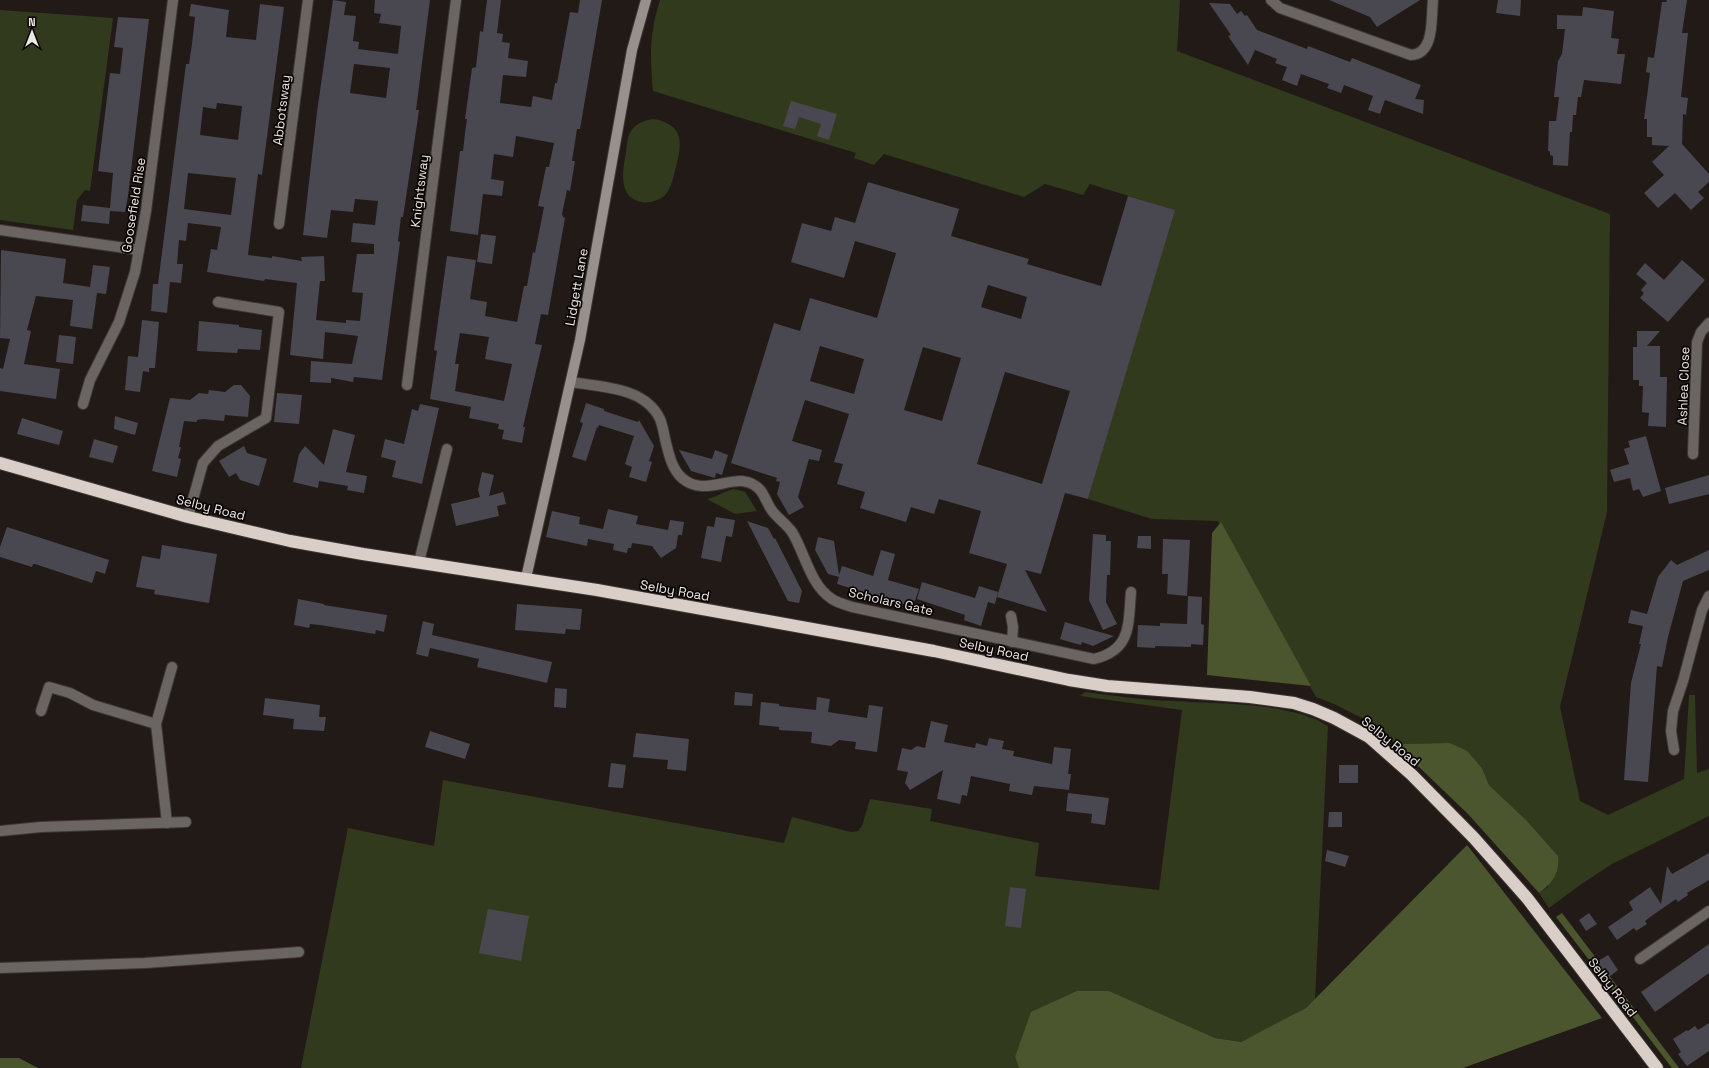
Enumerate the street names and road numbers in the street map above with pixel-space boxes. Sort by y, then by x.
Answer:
street label: Abbotsway [269,74,294,146]
street label: Knightsway [407,154,432,229]
street label: Goosefield Rise [118,156,149,254]
street label: Lidgett Lane [561,247,592,327]
street label: Ashlea Close [1674,346,1693,426]
street label: Selby Road [175,491,247,524]
street label: Selby Road [639,576,711,605]
street label: Scholars Gate [847,583,935,619]
street label: Selby Road [958,634,1030,665]
street label: Selby Road [1358,713,1423,770]
street label: Selby Road [1584,954,1641,1020]

